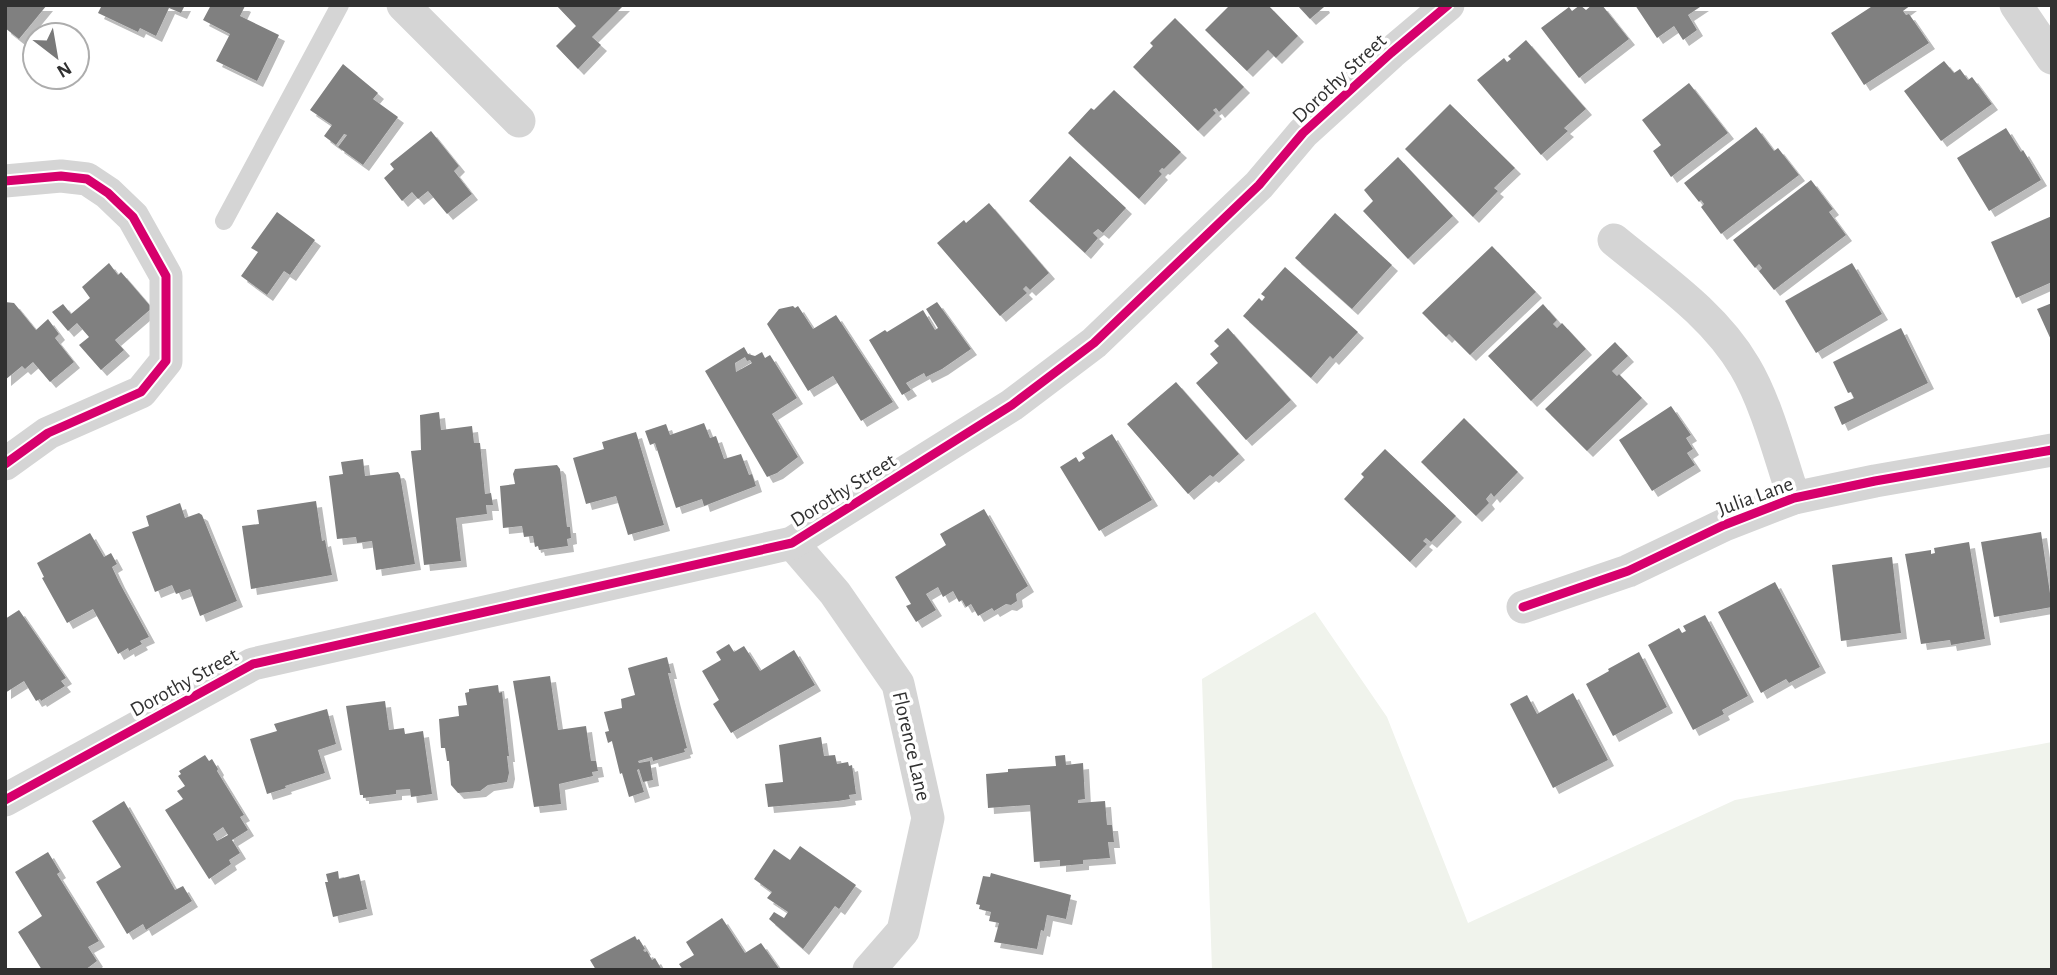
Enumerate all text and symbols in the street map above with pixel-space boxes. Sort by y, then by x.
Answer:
north arrow [21,21,91,91]
street label: Dorothy Street [1288,30,1391,127]
text: N [53,58,75,81]
street label: Dorothy Street [787,450,900,531]
street label: Julia Lane [1714,473,1796,520]
street label: Dorothy Street [127,644,242,721]
street label: Florence Lane [889,689,934,803]

